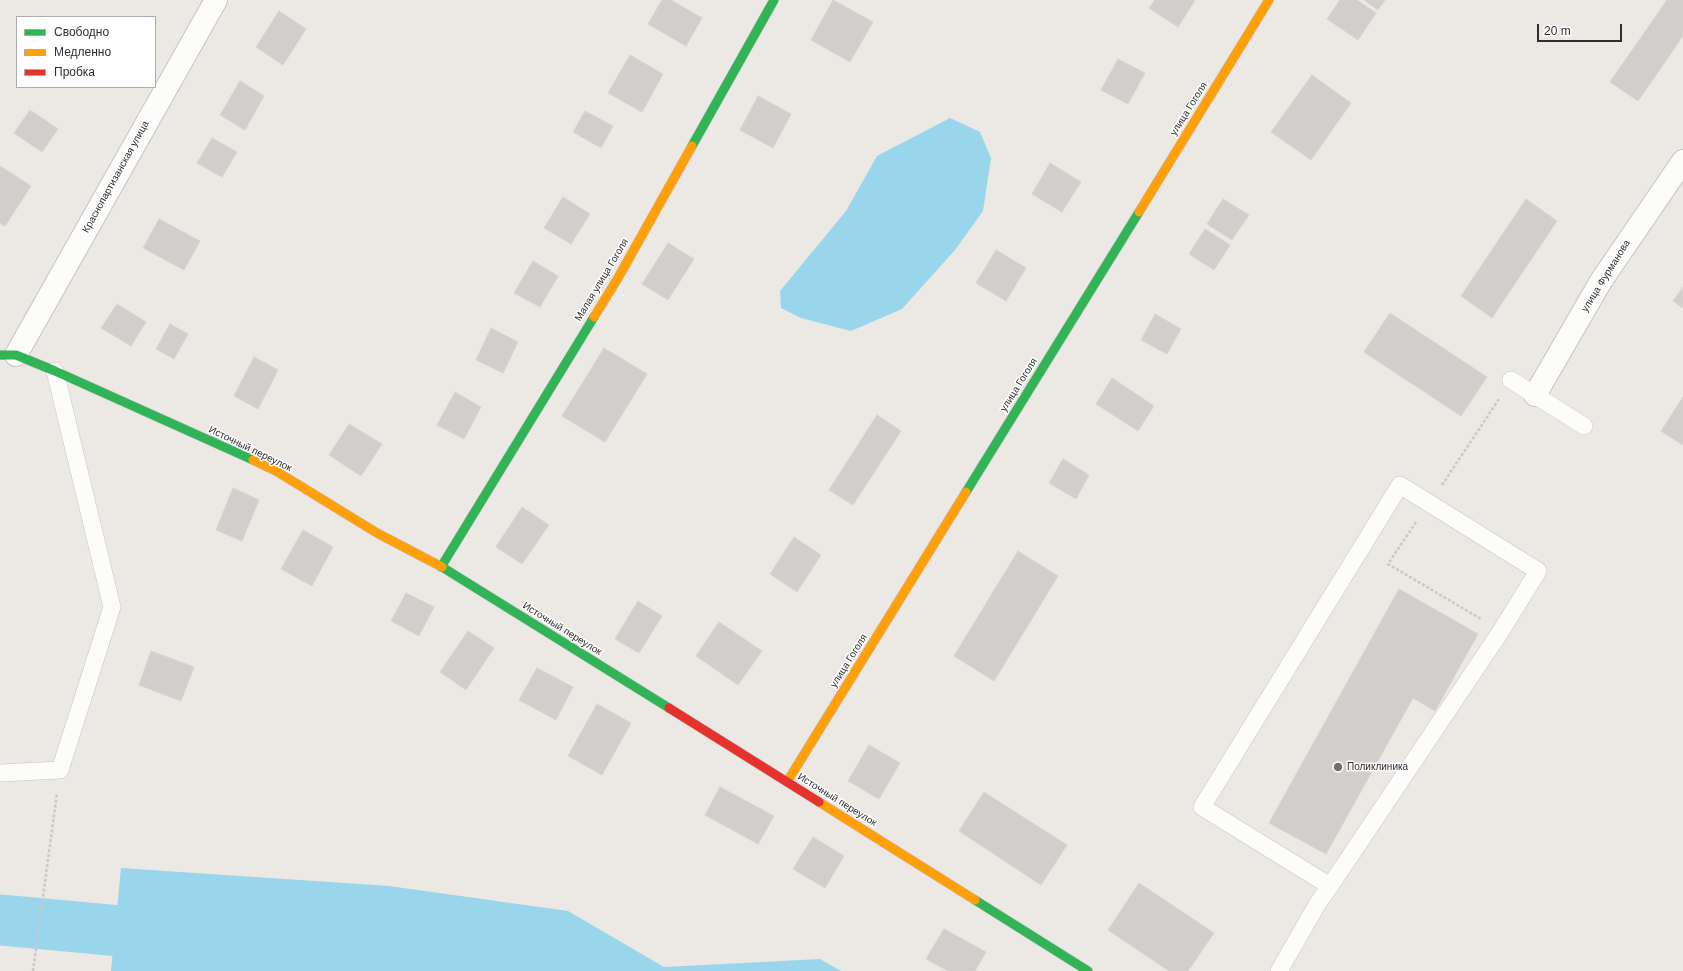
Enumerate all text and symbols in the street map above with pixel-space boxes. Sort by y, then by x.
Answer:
legend [16,16,156,88]
scale bar [1539,16,1624,42]
text: 20 m [1544,24,1571,38]
text: Свободно [54,25,109,39]
text: Медленно [54,45,111,59]
text: Пробка [54,65,95,79]
street label: улица Гоголя [1168,80,1210,138]
street label: Краснопартизанская улица [80,119,152,235]
street label: Малая улица Гоголя [573,237,631,323]
street label: улица Фурманова [1579,238,1633,314]
street label: улица Гоголя [998,356,1040,414]
street label: Источный переулок [207,424,293,474]
street label: Источный переулок [520,600,604,658]
street label: улица Гоголя [828,632,870,690]
marker: Поликлиника [1332,761,1344,773]
place label: Поликлиника [1347,761,1408,773]
street label: Источный переулок [795,771,879,829]

